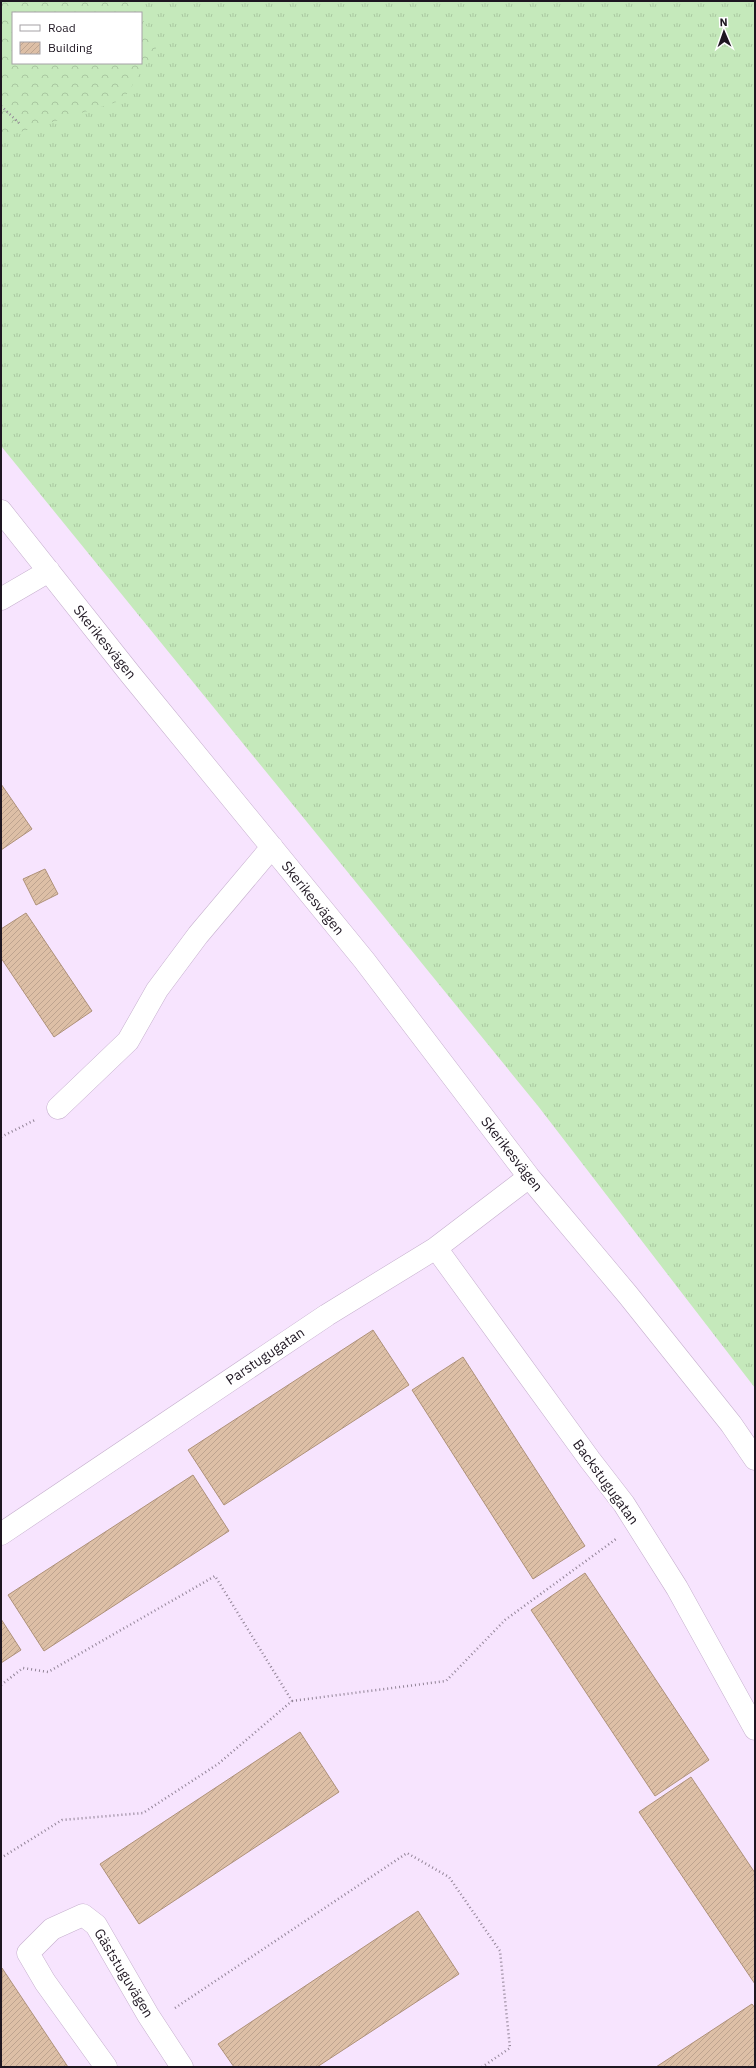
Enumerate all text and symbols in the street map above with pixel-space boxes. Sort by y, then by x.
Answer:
legend [12,12,142,64]
north arrow [704,12,744,52]
text: N [719,15,728,29]
text: Road [48,20,76,35]
text: Building [48,40,93,55]
street label: Skerikesvägen [70,601,140,683]
street label: Skerikesvägen [278,857,348,939]
street label: Skerikesvägen [477,1113,547,1195]
street label: Parstugugatan [222,1323,308,1389]
street label: Backstugugatan [569,1436,643,1528]
street label: Gäststuguvägen [90,1925,158,2021]

